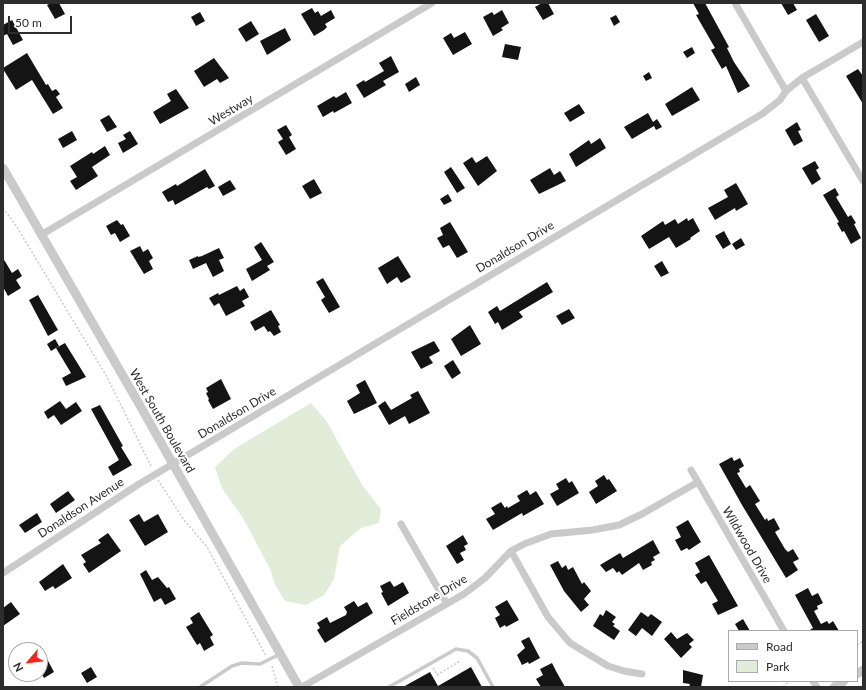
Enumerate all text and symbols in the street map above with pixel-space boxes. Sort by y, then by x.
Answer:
scale bar [10,8,74,34]
text: 50 m [15,15,42,30]
street label: Westway [206,91,256,129]
street label: Donaldson Drive [473,218,557,276]
street label: West South Boulevard [126,366,198,476]
street label: Donaldson Drive [195,384,279,442]
street label: Donaldson Avenue [35,475,127,541]
street label: Wildwood Drive [719,504,775,586]
street label: Fieldstone Drive [388,572,470,628]
legend [728,630,858,682]
text: Road [766,639,793,654]
north arrow [8,642,48,682]
text: Park [766,659,789,674]
text: N [10,661,26,674]

